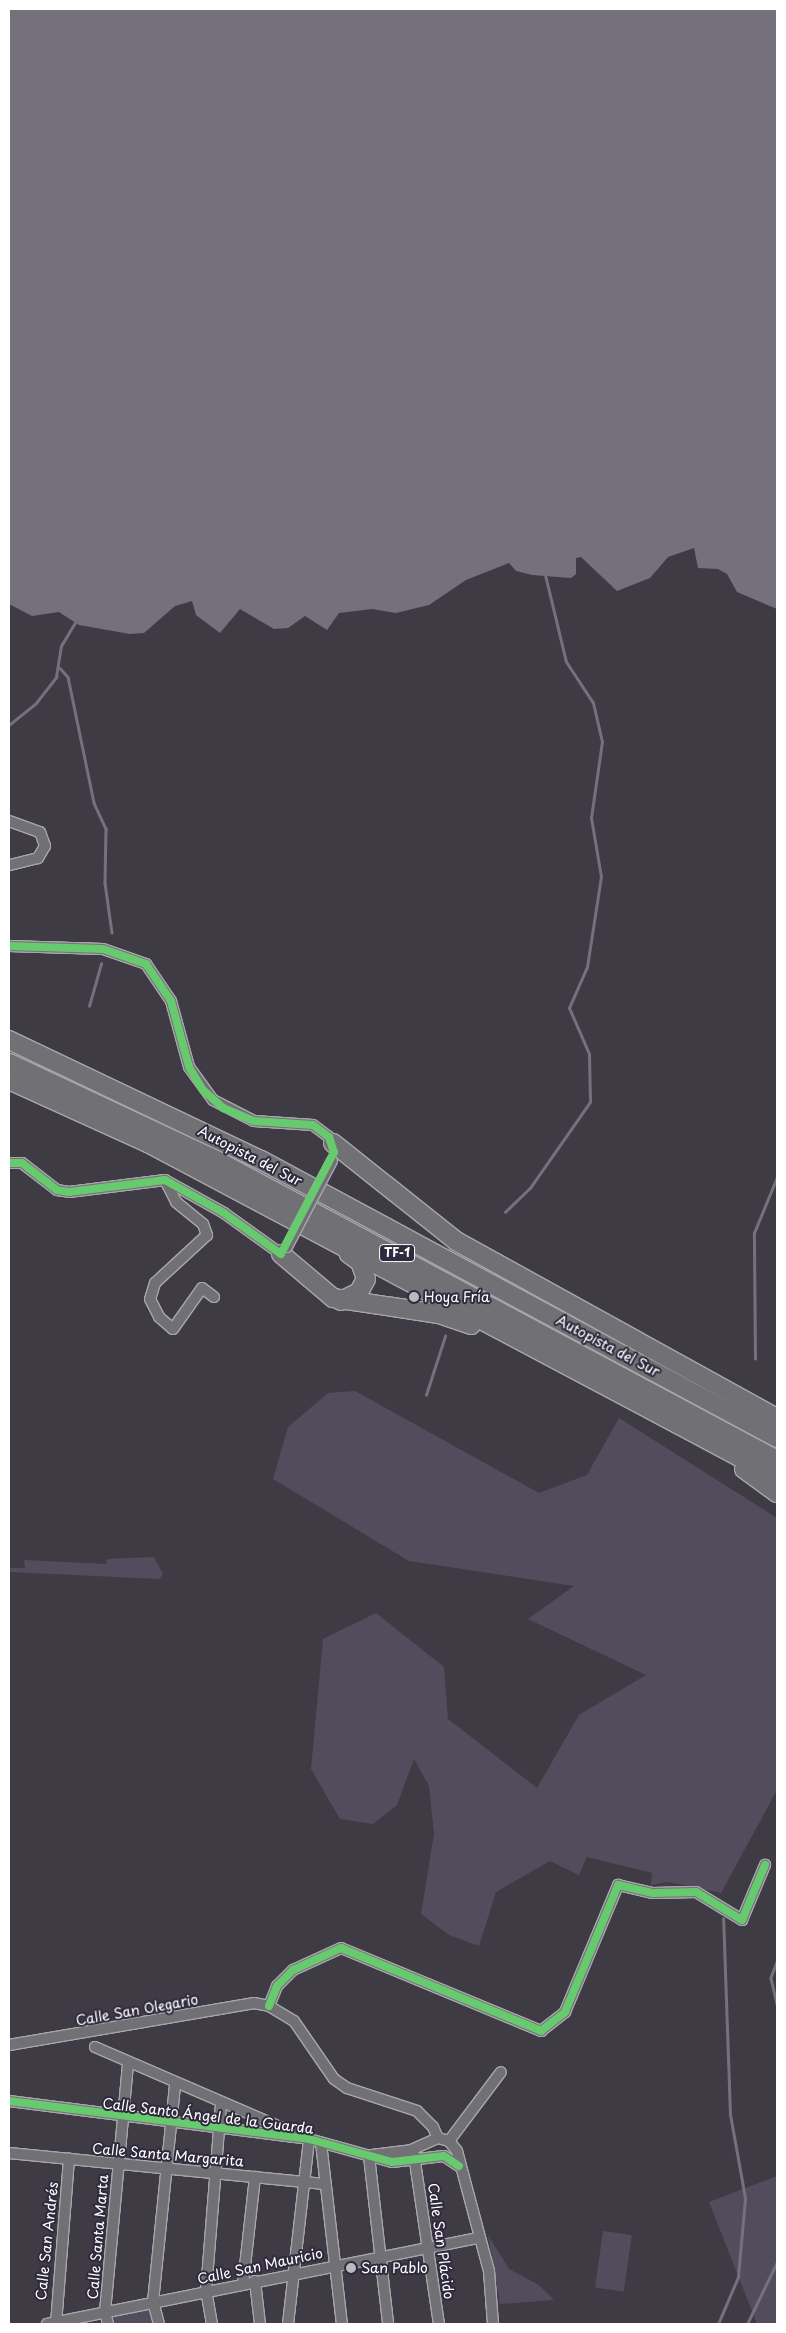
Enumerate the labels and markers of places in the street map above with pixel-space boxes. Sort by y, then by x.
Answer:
place label: Hoya Fría [424,1289,491,1305]
marker: Hoya Fría [408,1291,420,1303]
place label: San Pablo [361,2260,427,2276]
marker: San Pablo [345,2262,357,2274]

